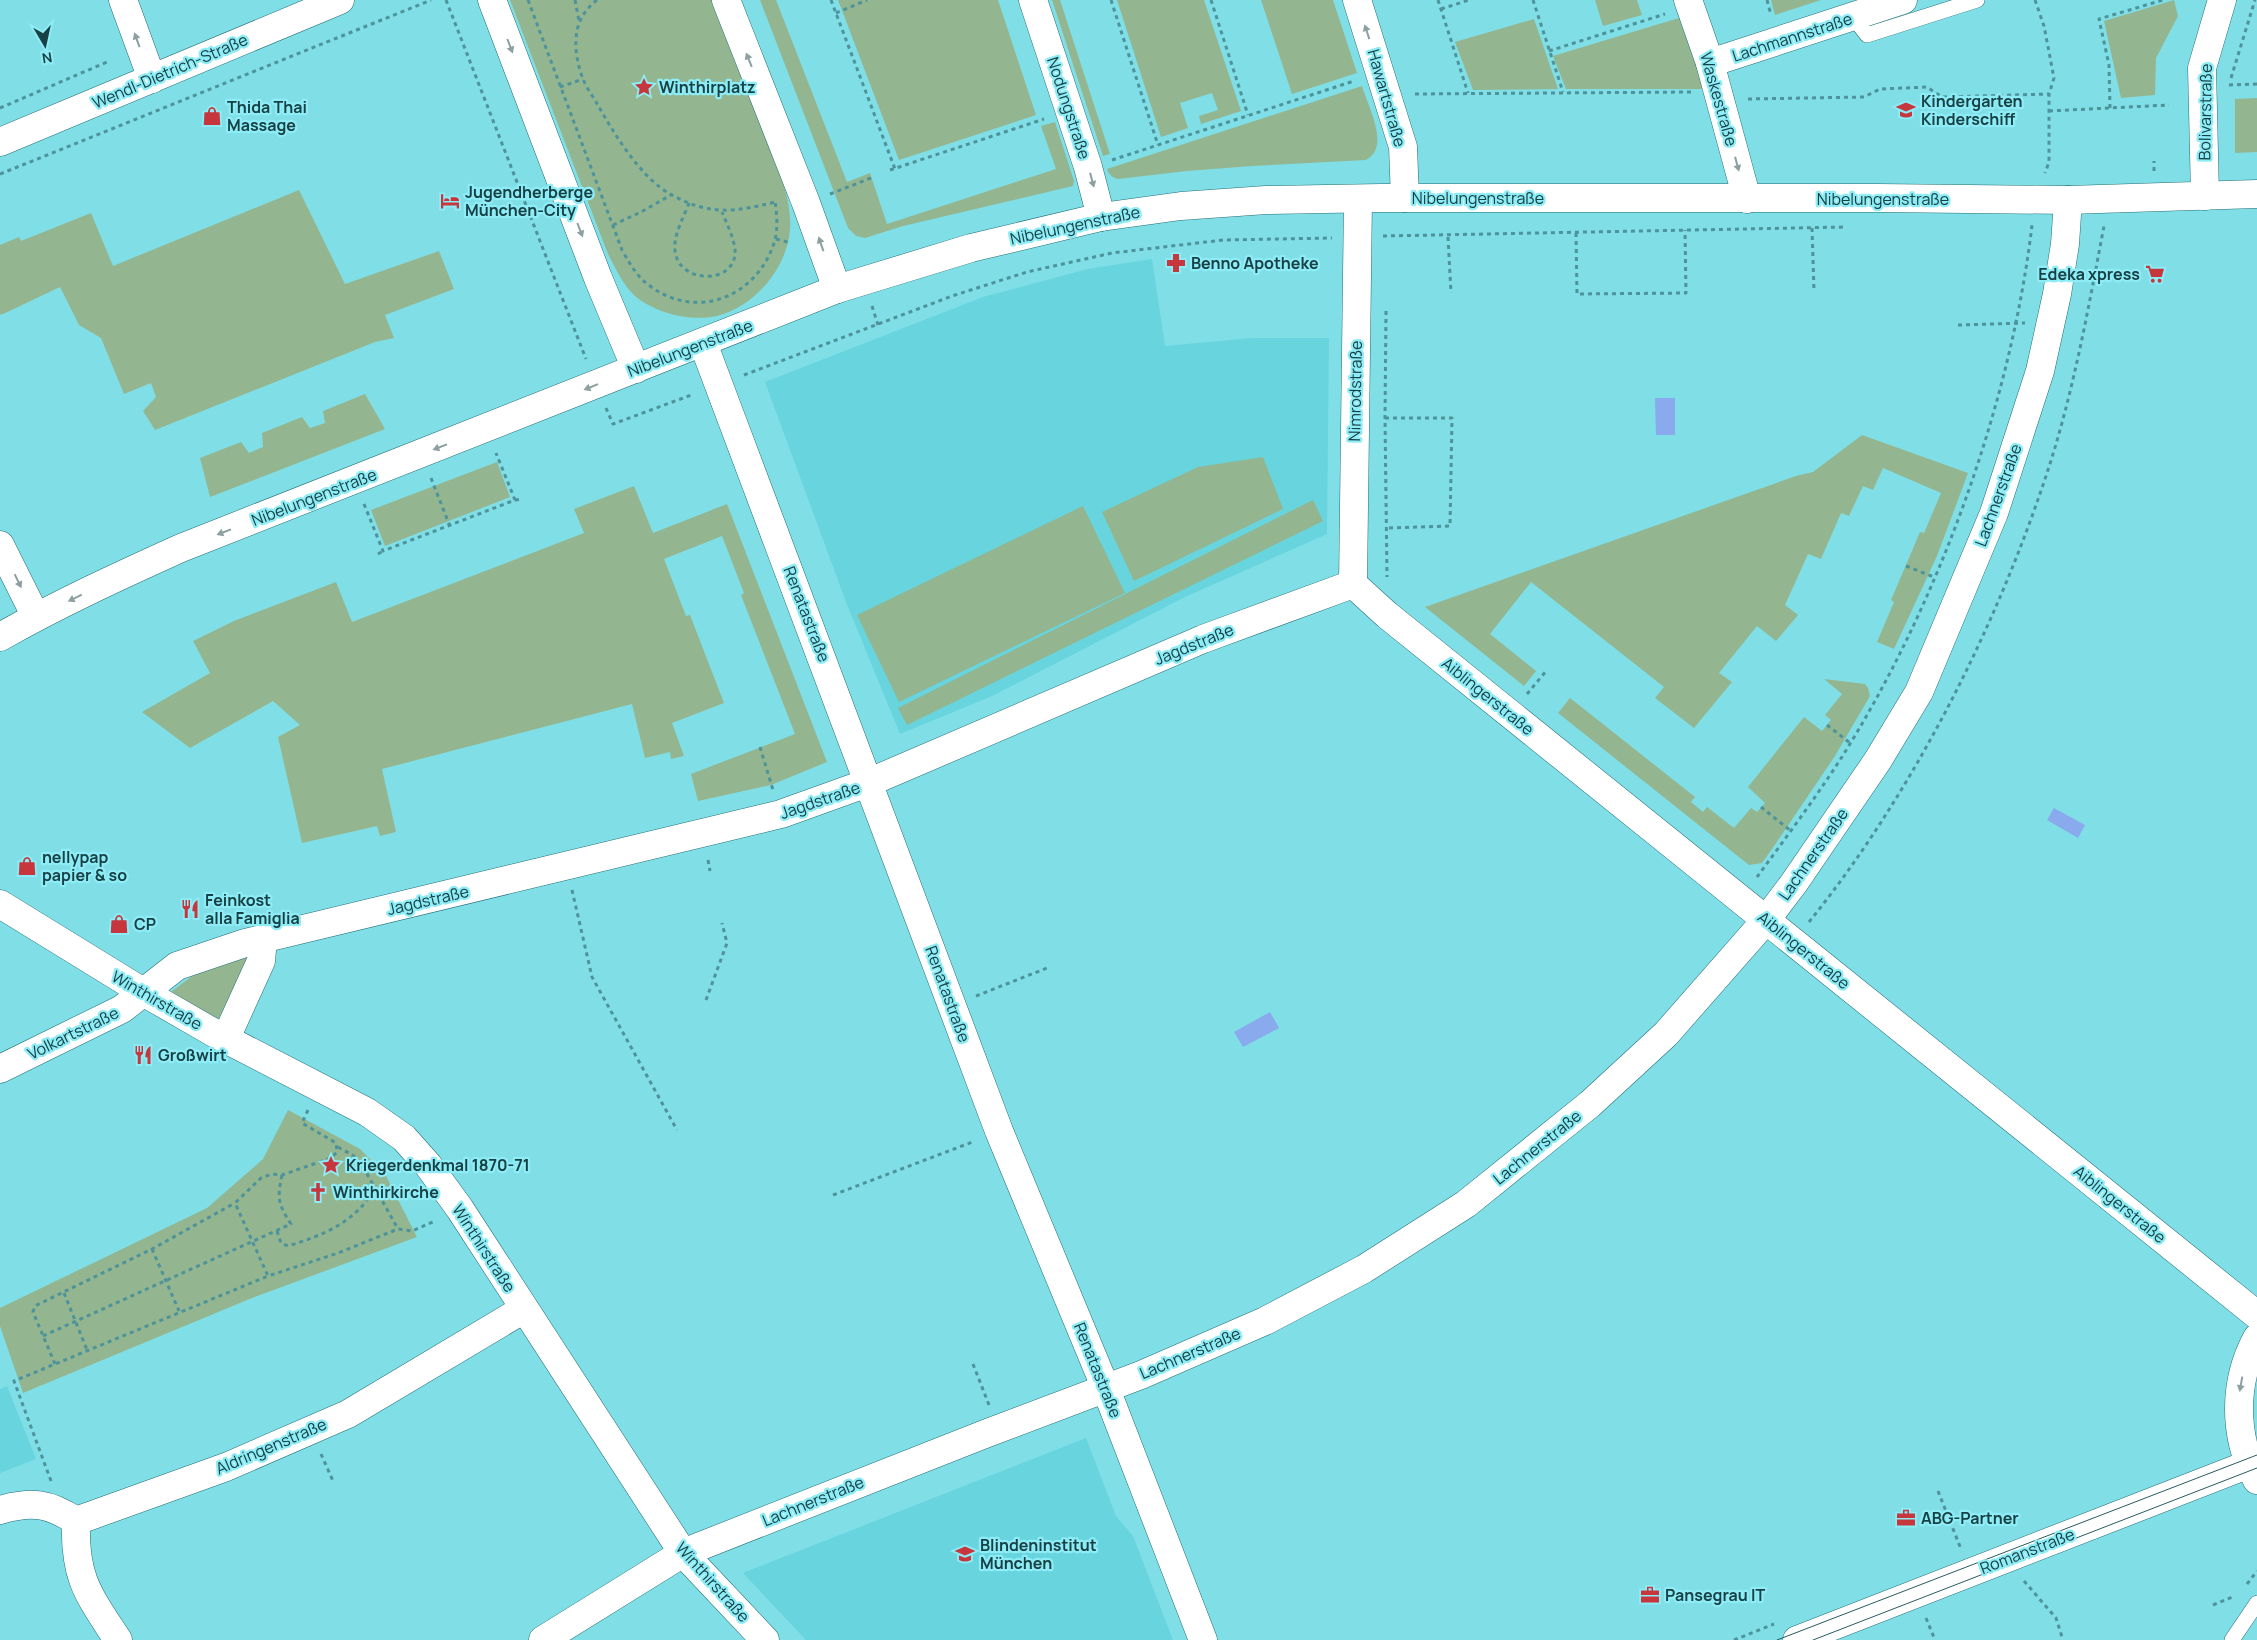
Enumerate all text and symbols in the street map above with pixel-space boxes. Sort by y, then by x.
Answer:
street label: Lachmannstraße [1729,7,1855,67]
north arrow [20,20,70,70]
one-way arrow [1363,24,1371,39]
street label: Wendl-Dietrich-Straße [89,28,251,114]
one-way arrow [133,32,140,47]
one-way arrow [507,38,514,53]
street label: Hawartstraße [1363,47,1411,149]
text: N [41,48,54,69]
street label: Waskestraße [1695,49,1743,149]
one-way arrow [745,52,753,67]
street label: Nodungstraße [1042,54,1096,162]
street label: Bolivarstraße [2193,63,2217,161]
place icon: Winthirplatz [633,76,655,98]
place label: Winthirplatz [659,76,756,98]
place label: Kindergarten Kinderschiff [1921,90,2023,130]
place label: Thida Thai Massage [227,96,307,136]
school or university icon: Kindergarten Kinderschiff [1895,99,1917,121]
shop icon: Thida Thai Massage [201,105,223,127]
one-way arrow [1733,156,1741,171]
one-way arrow [1088,172,1096,187]
place label: Jugendherberge München-City [465,181,593,221]
street label: Nibelungenstraße [1412,187,1544,209]
street label: Nibelungenstraße [1817,188,1949,210]
hotel icon: Jugendherberge München-City [439,190,461,212]
street label: Nibelungenstraße [1008,200,1142,250]
one-way arrow [576,223,584,238]
one-way arrow [817,236,824,251]
pharmacy icon: Benno Apotheke [1165,252,1187,274]
place label: Benno Apotheke [1191,252,1319,274]
place label: Edeka xpress [2038,263,2140,285]
supermarket icon: Edeka xpress [2144,263,2166,285]
street label: Nibelungenstraße [624,314,756,382]
street label: Nimrodstraße [1343,340,1367,442]
one-way arrow [583,383,598,391]
street label: Lachnerstraße [1969,441,2027,549]
one-way arrow [433,444,448,451]
street label: Nibelungenstraße [248,463,380,531]
one-way arrow [216,528,231,536]
street label: Renatastraße [779,563,835,665]
one-way arrow [14,574,22,588]
one-way arrow [68,594,82,602]
street label: Jagdstraße [1151,618,1237,670]
street label: Aiblingerstraße [1437,652,1539,740]
street label: Jagdstraße [777,776,863,824]
street label: Lachnerstraße [1773,804,1853,904]
place label: nellypap papier & so [42,846,127,886]
shop icon: nellypap papier & so [16,855,38,877]
street label: Jagdstraße [385,880,471,920]
place label: Feinkost alla Famiglia [205,889,300,929]
restaurant icon: Feinkost alla Famiglia [179,898,201,920]
street label: Aiblingerstraße [1753,906,1855,994]
shop icon: CP [108,913,130,935]
place label: CP [134,913,156,935]
street label: Renatastraße [920,943,976,1045]
street label: Winthirstraße [108,965,206,1035]
street label: Volkartstraße [24,1001,122,1065]
restaurant icon: Großwirt [132,1044,154,1066]
place label: Großwirt [158,1044,227,1066]
street label: Lachnerstraße [1488,1105,1586,1189]
place icon: Kriegerdenkmal 1870-71 [320,1154,342,1176]
place label: Kriegerdenkmal 1870-71 [346,1154,530,1176]
street label: Aiblingerstraße [2069,1160,2171,1248]
church icon: Winthirkirche [307,1181,329,1203]
place label: Winthirkirche [333,1181,439,1203]
street label: Winthirstraße [447,1200,521,1296]
street label: Renatastraße [1069,1319,1127,1421]
street label: Lachnerstraße [1136,1322,1244,1384]
one-way arrow [2237,1377,2245,1393]
street label: Aldringenstraße [212,1413,330,1479]
street label: Lachnerstraße [759,1471,867,1531]
office icon: ABG-Partner [1895,1507,1917,1529]
place label: ABG-Partner [1921,1507,2019,1529]
street label: Romanstraße [1977,1523,2077,1579]
place label: Blindeninstitut München [980,1534,1097,1574]
street label: Winthirstraße [671,1537,755,1627]
school or university icon: Blindeninstitut München [954,1543,976,1565]
office icon: Pansegrau IT [1639,1584,1661,1606]
place label: Pansegrau IT [1665,1584,1765,1606]

